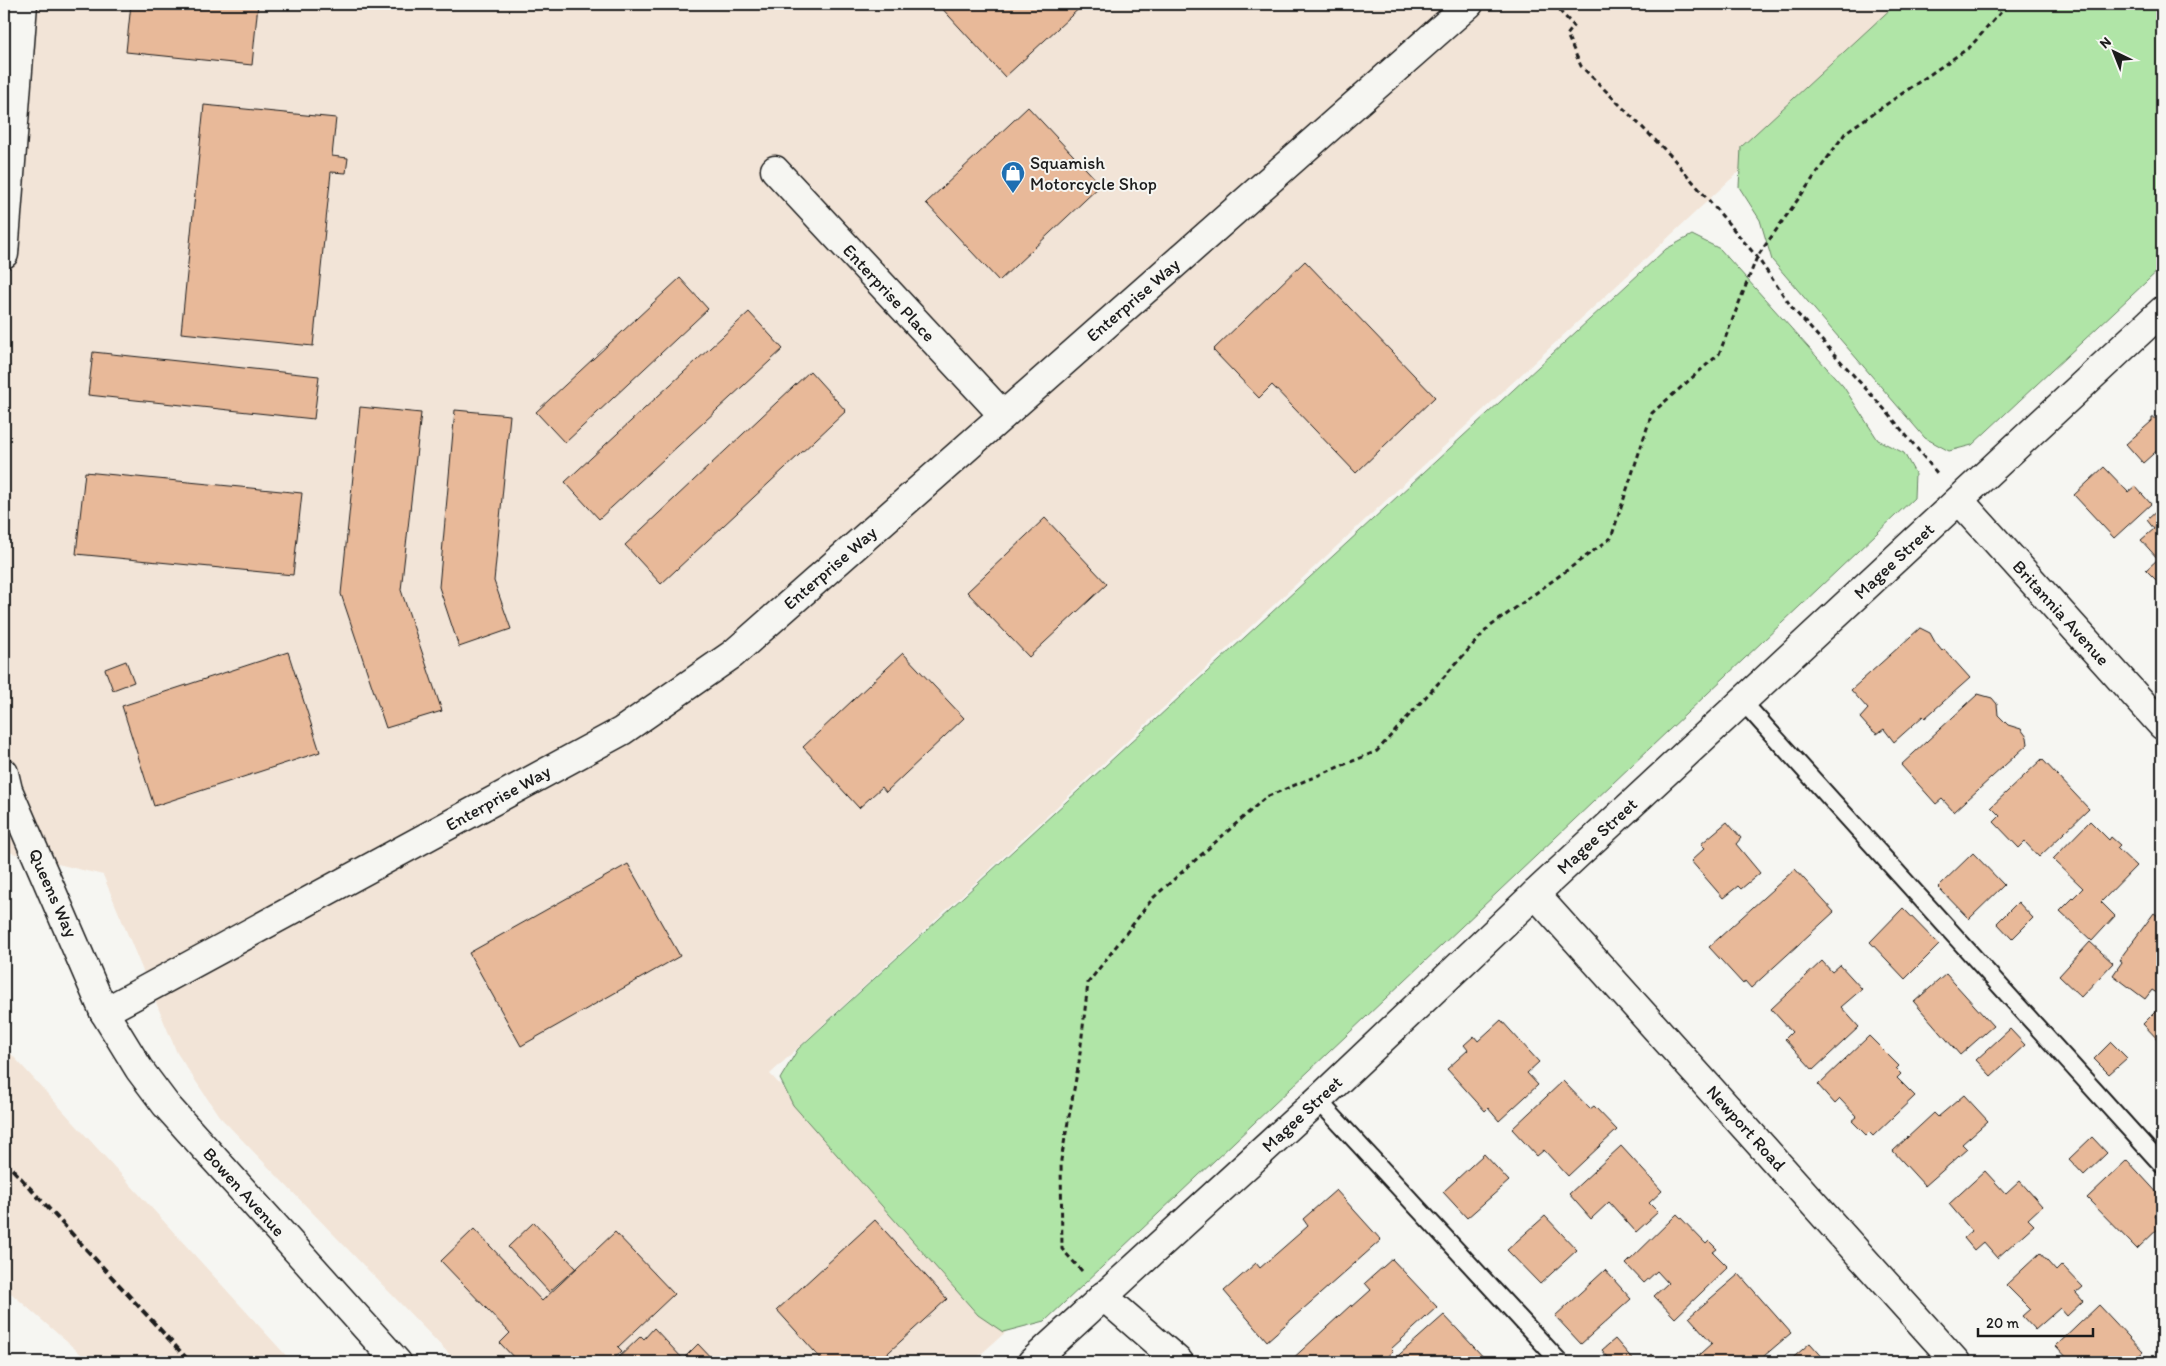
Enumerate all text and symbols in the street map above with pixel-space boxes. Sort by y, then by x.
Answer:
north arrow [2088,28,2138,78]
text: N [2096,33,2115,52]
place label: Squamish Motorcycle Shop [1030,152,1157,195]
shop icon: Squamish Motorcycle Shop [1000,160,1026,194]
street label: Enterprise Place [838,240,940,346]
street label: Enterprise Way [1082,253,1185,347]
street label: Magee Street [1849,518,1939,604]
street label: Enterprise Way [779,521,882,615]
street label: Britannia Avenue [2008,556,2114,670]
street label: Enterprise Way [442,760,555,836]
street label: Magee Street [1552,793,1642,879]
street label: Queens Way [24,845,83,941]
street label: Magee Street [1257,1071,1347,1157]
street label: Newport Road [1702,1081,1791,1176]
street label: Bowen Avenue [198,1143,290,1241]
scale bar [1978,1306,2094,1338]
text: 20 m [1986,1314,2020,1332]

